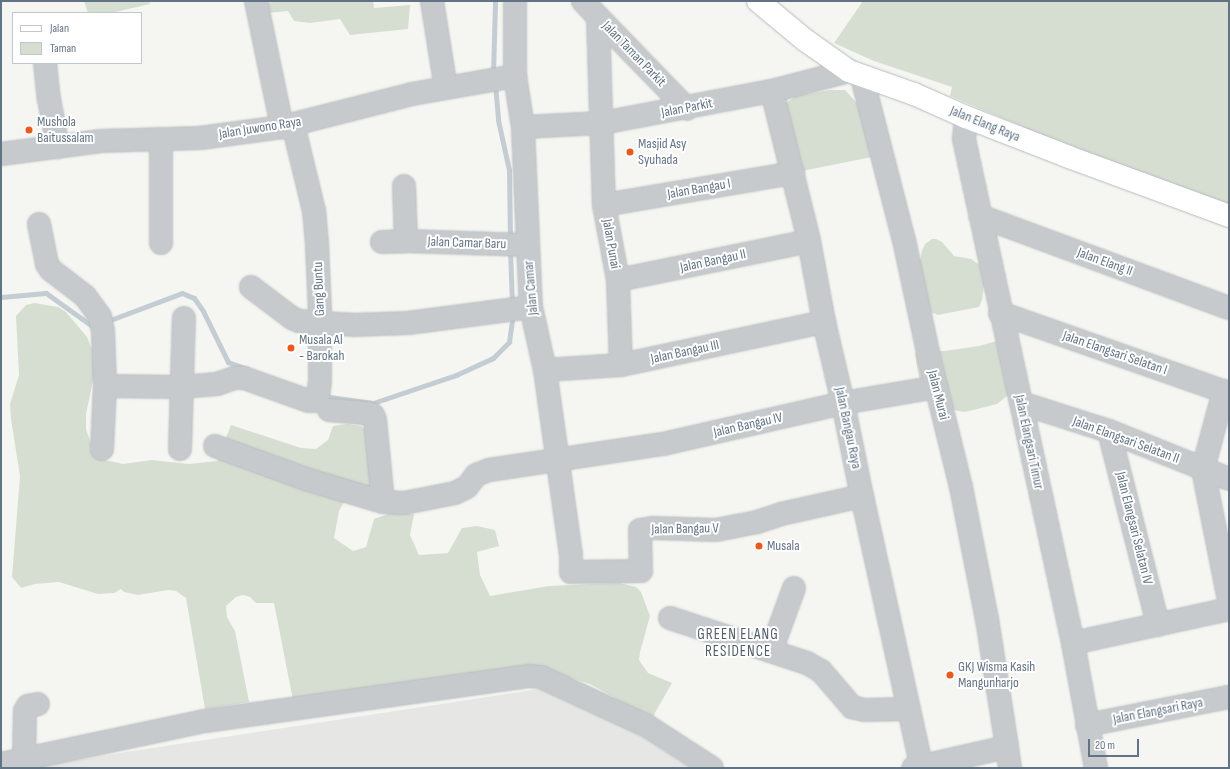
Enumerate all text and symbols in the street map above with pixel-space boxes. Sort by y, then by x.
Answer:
legend [12,12,142,64]
street label: Jalan Taman Parkit [599,18,669,90]
text: Jalan [50,21,69,36]
text: Taman [50,41,76,56]
street label: Jalan Parkit [660,95,714,121]
street label: Jalan Elang Raya [947,102,1023,146]
street label: Jalan Juwono Raya [218,113,302,143]
place label: Mushola Baitussalam [37,114,94,146]
marker: Mushola Baitussalam [24,125,34,135]
place label: Masjid Asy Syuhada [638,136,686,168]
marker: Masjid Asy Syuhada [625,147,635,157]
street label: Jalan Bangau I [666,175,732,203]
street label: Jalan Punai [598,218,624,270]
street label: Jalan Camar Baru [427,233,507,253]
street label: Jalan Elang II [1075,244,1135,280]
street label: Jalan Bangau II [679,246,747,276]
street label: Jalan Camar [520,260,542,316]
street label: Gang Buntu [310,262,328,316]
street label: Jalan Elangsari Selatan I [1061,327,1169,379]
place label: Musala Al - Barokah [299,332,344,364]
street label: Jalan Bangau III [649,337,721,367]
marker: Musala Al - Barokah [286,343,296,353]
street label: Jalan Murai [924,369,952,421]
street label: Jalan Bangau Raya [831,386,865,470]
street label: Jalan Elangsari Timur [1011,393,1047,491]
street label: Jalan Bangau IV [712,409,784,441]
street label: Jalan Elangsari Selatan II [1070,413,1182,467]
street label: Jalan Elangsari Selatan IV [1112,470,1156,586]
street label: Jalan Bangau V [651,520,719,538]
place label: Musala [767,538,800,554]
marker: Musala [754,541,764,551]
district label: GREEN ELANG RESIDENCE [697,625,779,660]
place label: GKJ Wisma Kasih Mangunharjo [958,659,1035,692]
marker: GKJ Wisma Kasih Mangunharjo [945,670,955,680]
street label: Jalan Elangsari Raya [1112,694,1204,728]
scale bar [1090,731,1141,757]
text: 20 m [1095,738,1115,753]

